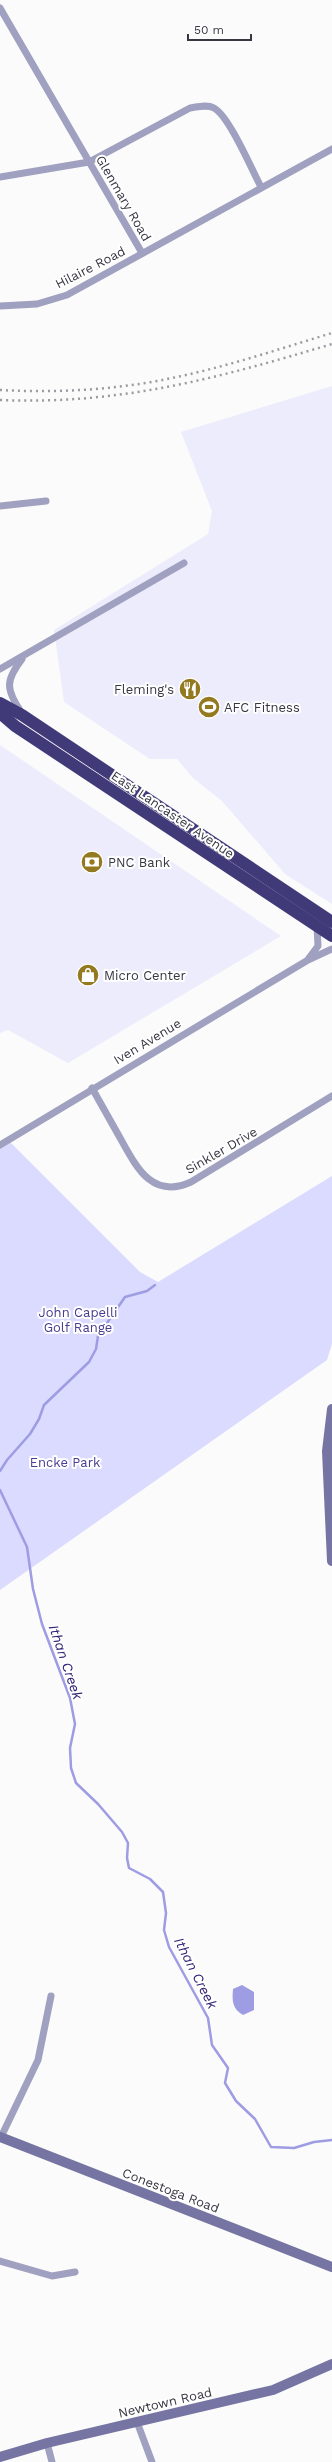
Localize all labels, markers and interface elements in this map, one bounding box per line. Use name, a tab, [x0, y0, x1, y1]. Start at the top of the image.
scale bar	[188, 16, 251, 42]
text: 50 m	[194, 23, 224, 37]
street label: Glenmary Road	[93, 153, 154, 244]
street label: Hilaire Road	[53, 243, 128, 292]
restaurant icon: Fleming's	[177, 676, 203, 702]
place label: Fleming's	[114, 682, 174, 697]
sports icon: AFC Fitness	[196, 694, 222, 720]
place label: AFC Fitness	[224, 700, 300, 715]
street label: East Lancaster Avenue	[108, 768, 237, 861]
bank icon: PNC Bank	[79, 849, 105, 875]
place label: PNC Bank	[108, 855, 171, 870]
shop icon: Micro Center	[75, 962, 101, 988]
place label: Micro Center	[104, 968, 186, 983]
street label: Iven Avenue	[111, 1015, 184, 1067]
street label: Sinkler Drive	[183, 1124, 260, 1177]
park label: John Capelli Golf Range	[39, 1305, 117, 1335]
park label: Encke Park	[30, 1455, 101, 1470]
water label: Ithan Creek	[46, 1623, 86, 1702]
water label: Ithan Creek	[171, 1935, 221, 2012]
street label: Conestoga Road	[120, 2165, 221, 2216]
street label: Newtown Road	[117, 2384, 213, 2421]

